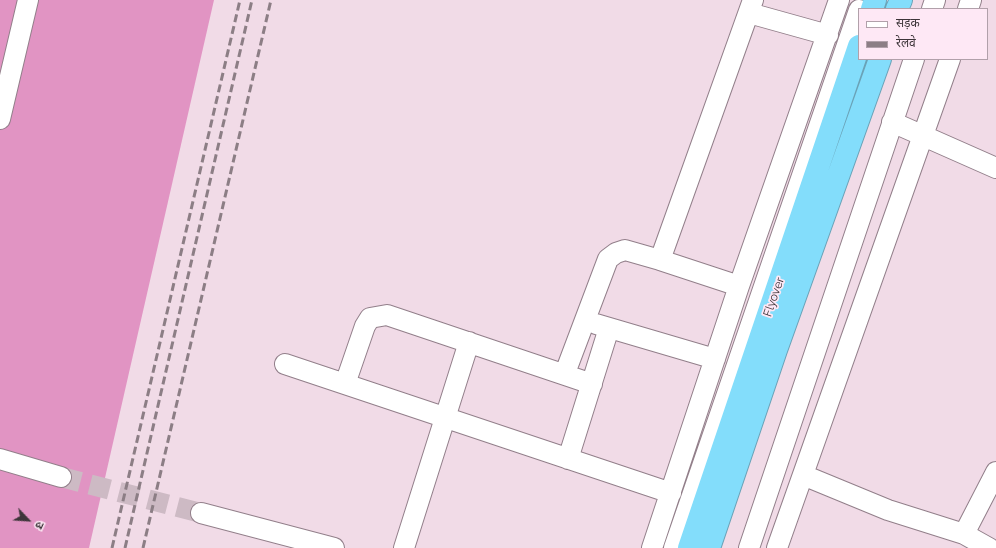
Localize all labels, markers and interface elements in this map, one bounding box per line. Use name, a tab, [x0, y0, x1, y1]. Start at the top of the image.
legend	[858, 8, 988, 60]
text: सड़क	[896, 16, 920, 30]
text: रेलवे	[896, 36, 916, 50]
street label: Flyover	[761, 275, 787, 319]
north arrow	[8, 500, 48, 540]
text: उ	[32, 520, 47, 531]

